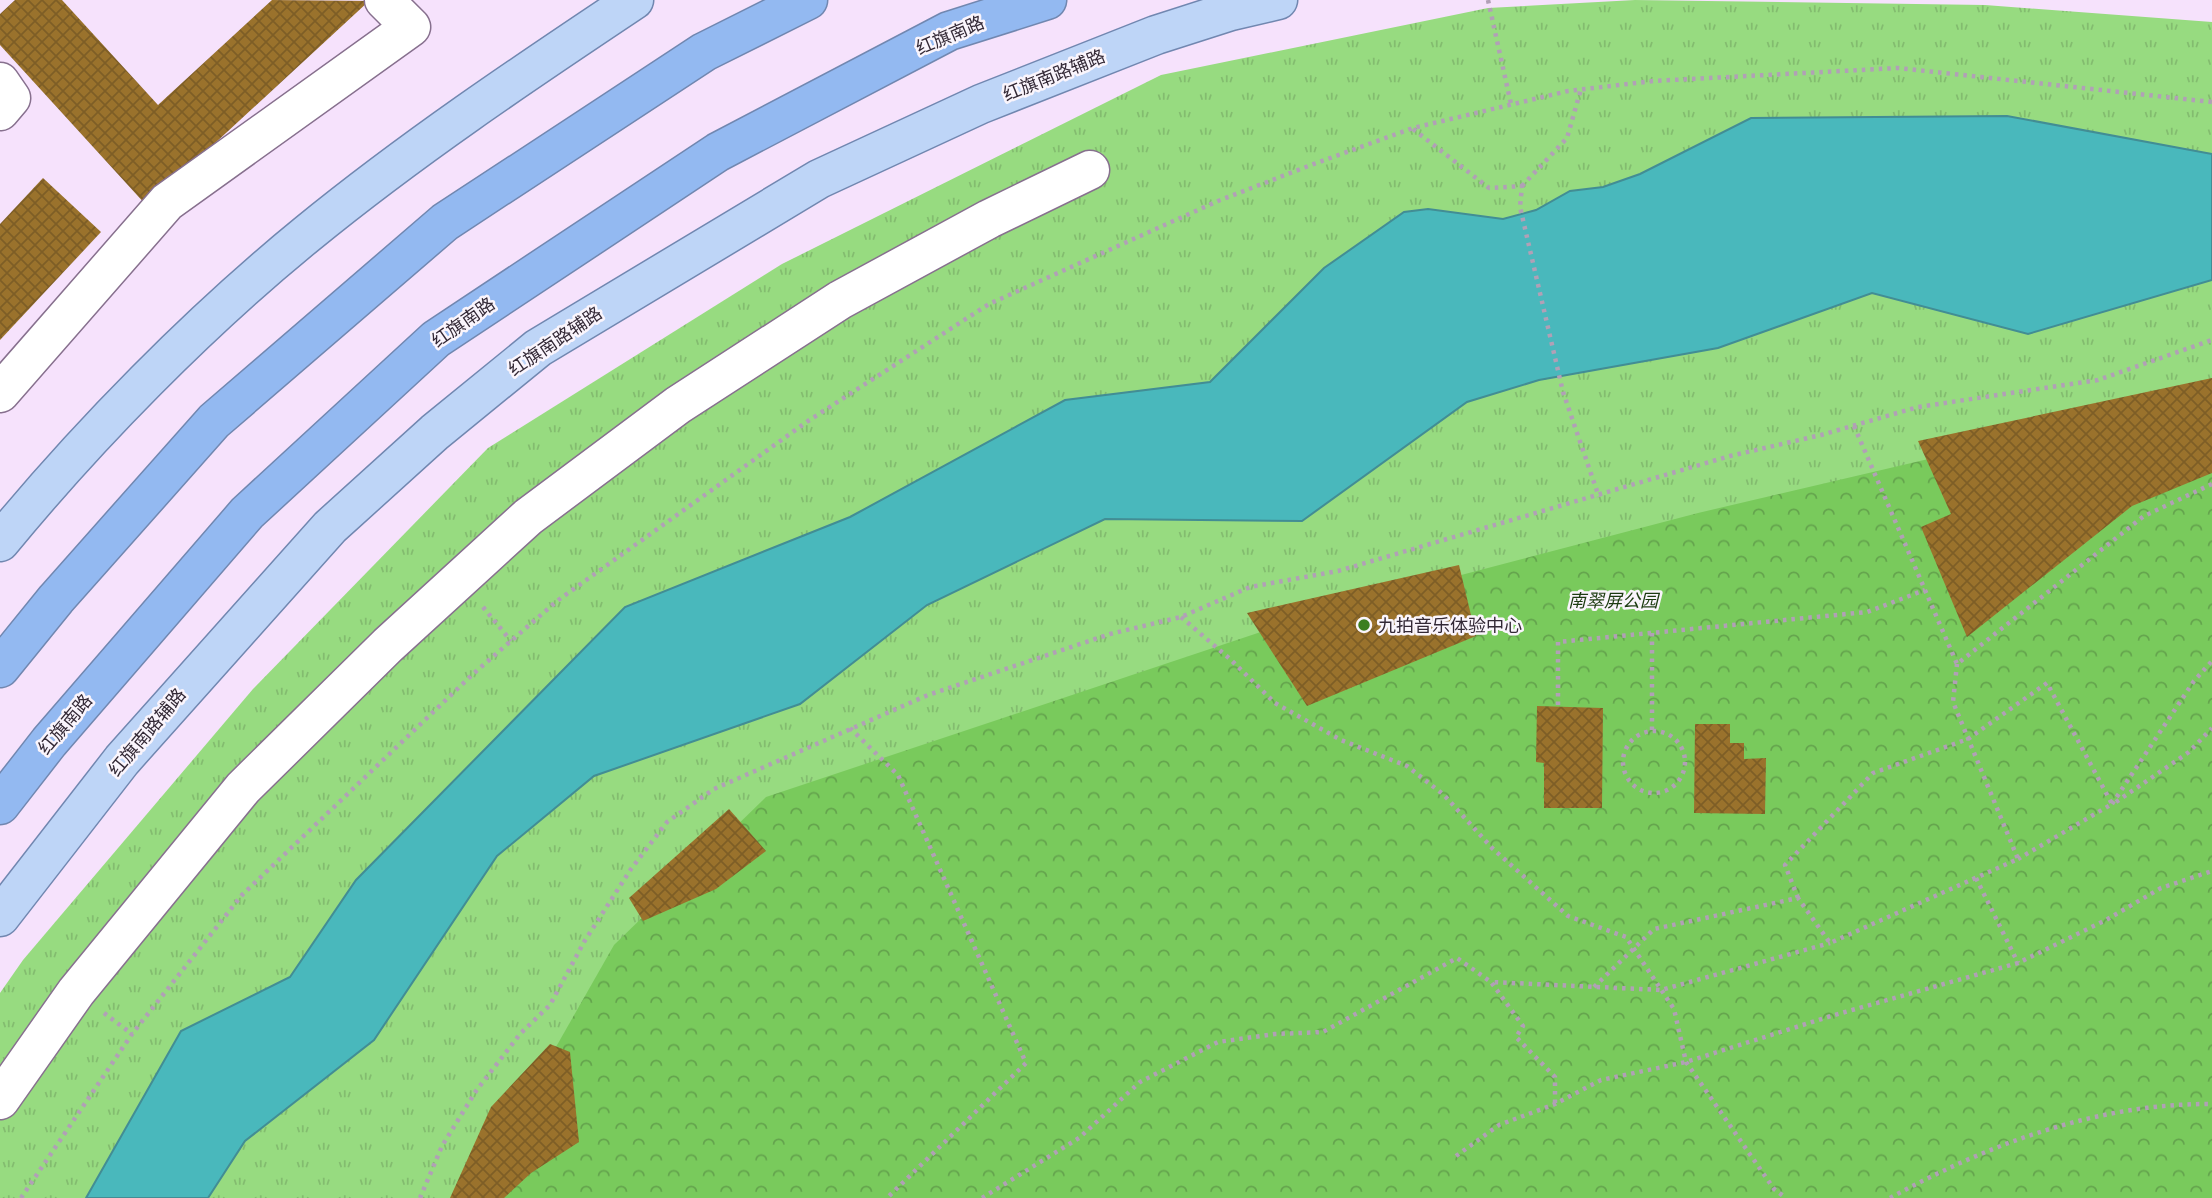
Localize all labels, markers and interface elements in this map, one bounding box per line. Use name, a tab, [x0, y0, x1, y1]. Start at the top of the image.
street label: 红旗南路	[912, 10, 988, 60]
street label: 红旗南路辅路	[1000, 44, 1108, 106]
street label: 红旗南路	[427, 292, 499, 352]
street label: 红旗南路辅路	[504, 301, 606, 381]
park label: 南翠屏公园	[1568, 589, 1661, 612]
place label: 九拍音乐体验中心	[1378, 614, 1522, 637]
marker: 九拍音乐体验中心	[1356, 617, 1372, 633]
street label: 红旗南路辅路	[103, 683, 191, 781]
street label: 红旗南路	[33, 689, 97, 759]

